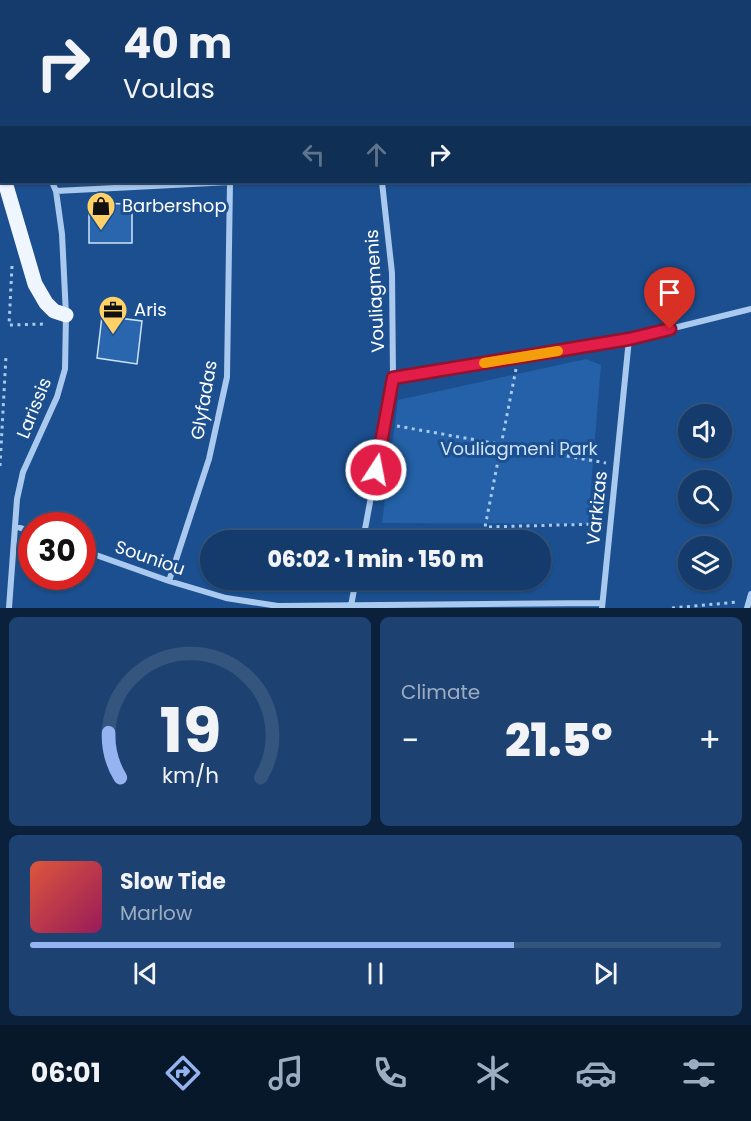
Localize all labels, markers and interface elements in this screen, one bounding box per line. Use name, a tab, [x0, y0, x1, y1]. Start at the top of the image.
text: 40 m	[123, 14, 232, 73]
icon: right	[24, 24, 102, 102]
text: Voulas	[123, 70, 215, 107]
icon: left	[297, 138, 330, 171]
icon: ahead	[360, 138, 393, 171]
icon: right	[423, 138, 456, 171]
shop icon: Barbershop	[85, 190, 117, 232]
place label: Barbershop	[122, 193, 227, 218]
street label: Vouliagmenis	[359, 229, 390, 353]
pin	[644, 267, 695, 329]
icon: arrive	[653, 276, 686, 309]
office icon: Aris	[97, 294, 129, 336]
place label: Aris	[134, 297, 167, 322]
street label: Glyfadas	[184, 358, 223, 442]
street label: Larissis	[10, 374, 57, 442]
map controls	[678, 404, 732, 590]
button: sound	[678, 404, 732, 458]
park label: Vouliagmeni Park	[440, 436, 598, 461]
position arrow	[344, 438, 408, 502]
street label: Varkizas	[580, 470, 613, 546]
button: search	[678, 470, 732, 524]
speed limit sign: 30	[18, 512, 96, 590]
street label: Souniou	[112, 534, 189, 581]
button: layers	[678, 536, 732, 590]
text: 06:02 · 1 min · 150 m	[267, 544, 484, 575]
text: Climate	[401, 678, 480, 706]
text: 19	[159, 686, 221, 774]
text: 21.5°	[505, 709, 613, 772]
text: −	[401, 717, 419, 764]
text: +	[698, 717, 721, 764]
text: km/h	[161, 761, 219, 792]
text: Slow Tide	[120, 866, 226, 897]
text: Marlow	[120, 899, 192, 927]
icon: previous	[129, 957, 162, 990]
icon: pause	[359, 957, 392, 990]
icon: next	[589, 957, 622, 990]
icon: directions	[162, 1052, 204, 1094]
icon: music	[265, 1052, 307, 1094]
icon: phone	[369, 1052, 411, 1094]
icon: climate	[472, 1052, 514, 1094]
icon: car	[575, 1052, 617, 1094]
icon: filters	[678, 1052, 720, 1094]
text: 06:01	[31, 1054, 101, 1091]

